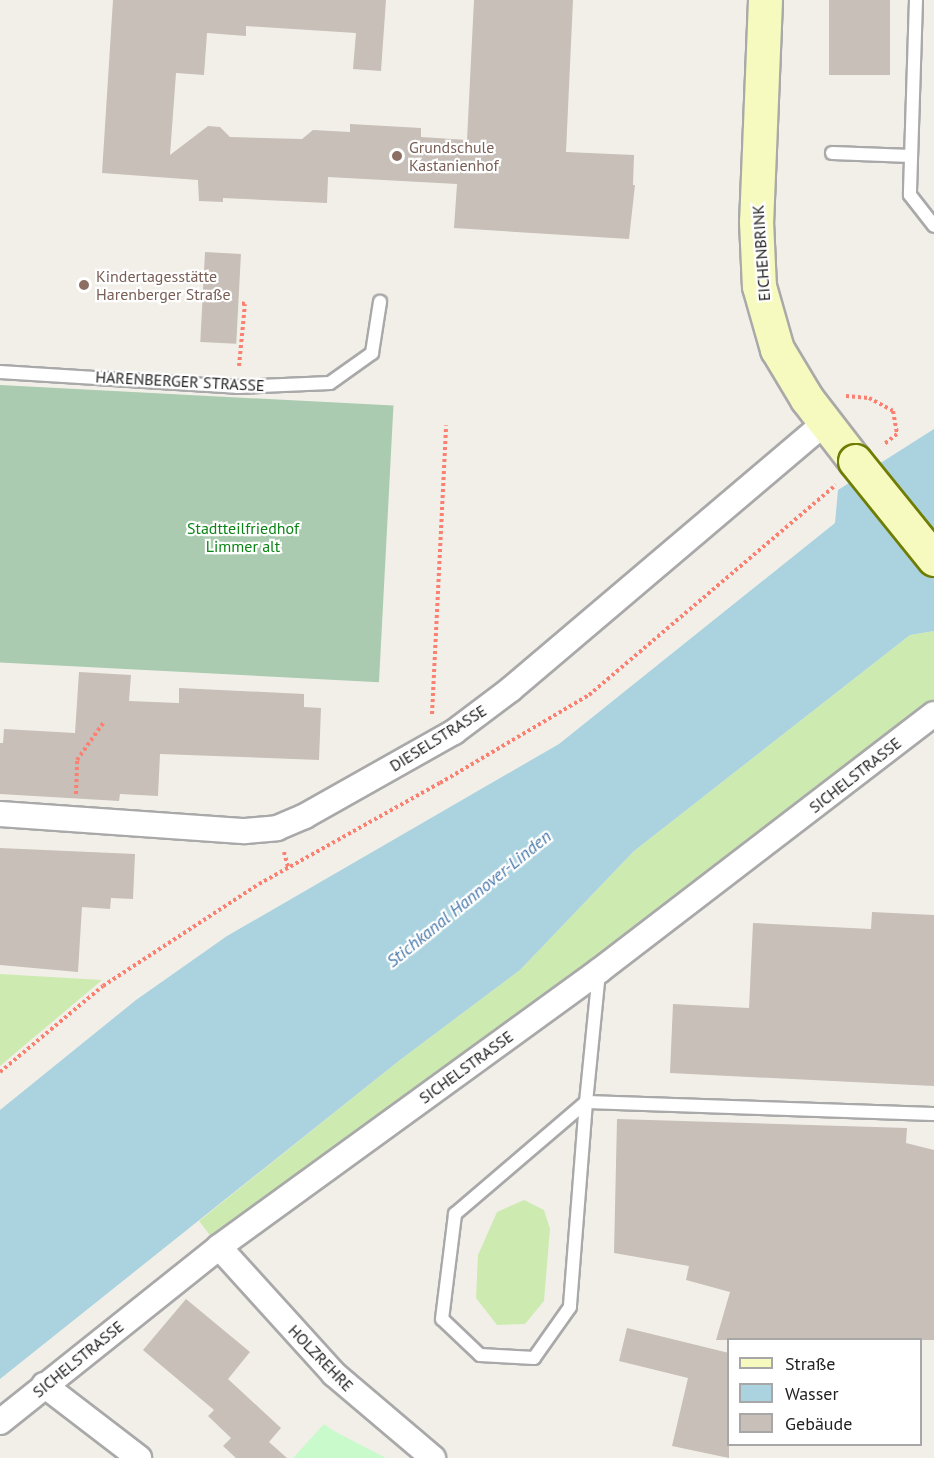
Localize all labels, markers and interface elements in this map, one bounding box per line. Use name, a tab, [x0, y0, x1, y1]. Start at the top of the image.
place label: Grundschule Kastanienhof	[409, 137, 499, 175]
marker: Grundschule Kastanienhof	[390, 149, 404, 163]
street label: EICHENBRINK	[748, 204, 774, 302]
place label: Kindertagesstätte Harenberger Straße	[96, 266, 231, 304]
marker: Kindertagesstätte Harenberger Straße	[77, 278, 91, 292]
street label: HARENBERGER STRASSE	[95, 367, 265, 395]
park label: Stadtteilfriedhof Limmer alt	[187, 518, 299, 556]
street label: DIESELSTRASSE	[386, 701, 490, 775]
street label: SICHELSTRASSE	[805, 733, 905, 817]
water label: Stichkanal Hannover-Linden	[382, 826, 556, 972]
street label: SICHELSTRASSE	[415, 1027, 517, 1107]
street label: SICHELSTRASSE	[29, 1317, 127, 1401]
street label: HOLZREHRE	[285, 1321, 357, 1395]
legend	[727, 1338, 922, 1446]
text: Straße	[785, 1352, 836, 1375]
text: Wasser	[785, 1382, 839, 1405]
text: Gebäude	[785, 1412, 852, 1435]

